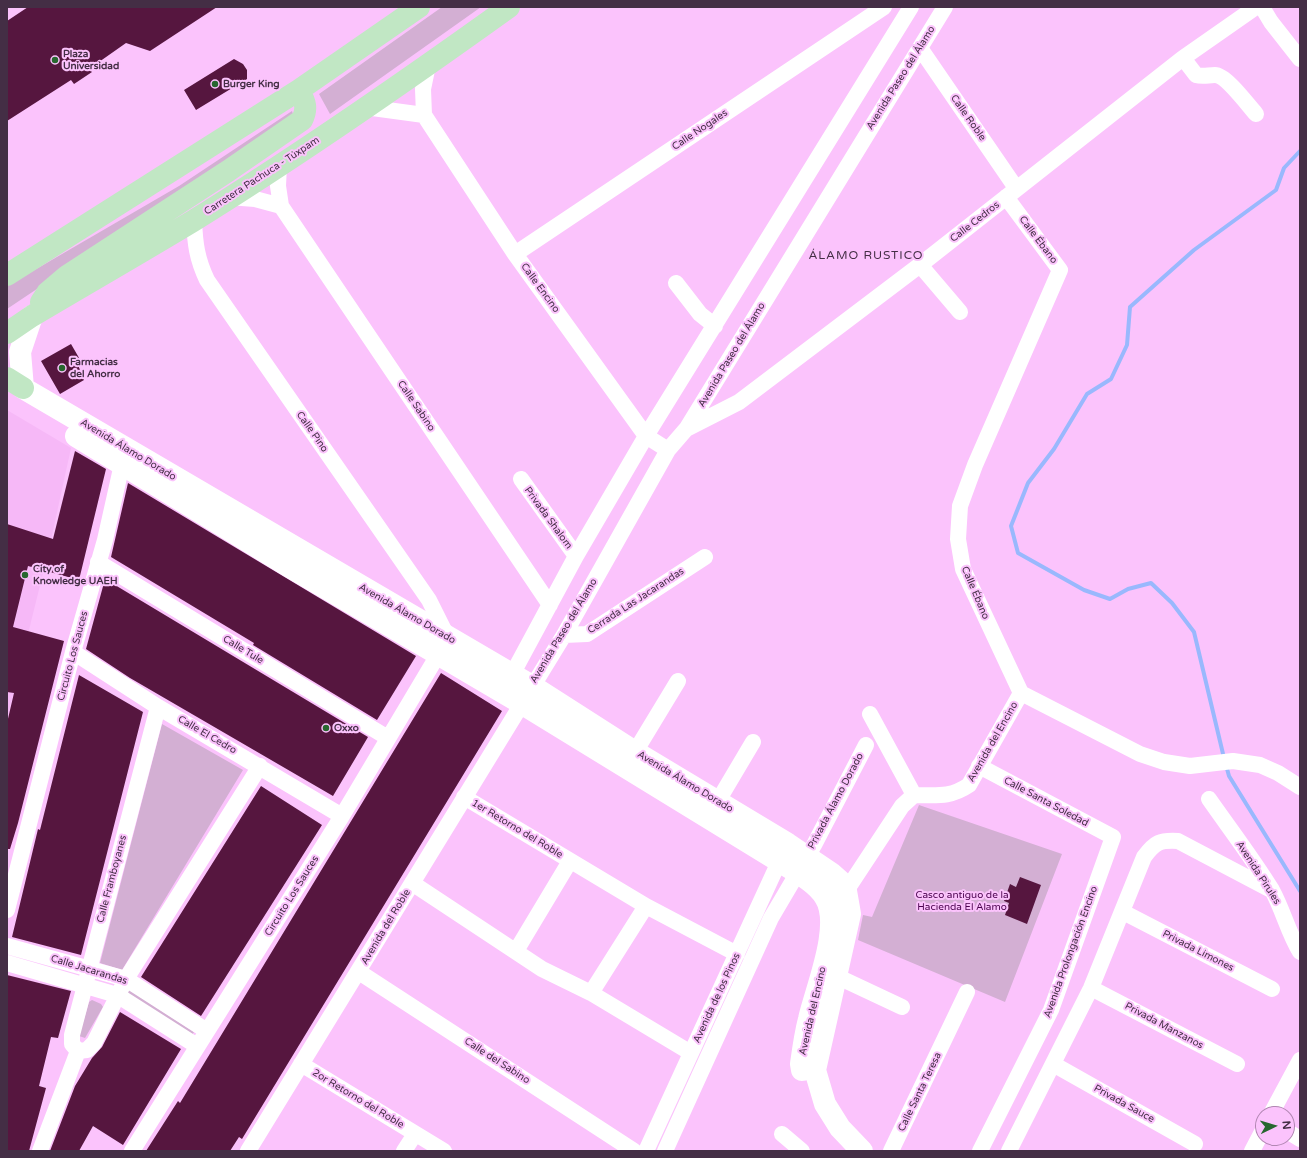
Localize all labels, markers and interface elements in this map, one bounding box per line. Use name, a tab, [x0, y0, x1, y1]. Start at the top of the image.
street label: Avenida Paseo del Álamo	[864, 24, 938, 132]
place label: Plaza Universidad	[63, 48, 119, 72]
marker: Plaza Universidad	[50, 55, 60, 65]
place label: Burger King	[223, 78, 280, 90]
marker: Burger King	[210, 79, 220, 89]
street label: Calle Roble	[948, 93, 988, 143]
street label: Calle Nogales	[670, 107, 730, 153]
street label: Carretera Pachuca - Túxpam	[202, 134, 322, 218]
street label: Calle Cedros	[948, 199, 1002, 245]
street label: Calle Ébano	[1016, 214, 1060, 266]
district label: ÁLAMO RUSTICO	[808, 249, 924, 263]
street label: Calle Encino	[518, 261, 562, 315]
street label: Avenida Paseo del Álamo	[696, 300, 768, 410]
place label: Farmacias del Ahorro	[70, 356, 120, 380]
marker: Farmacias del Ahorro	[57, 363, 67, 373]
street label: Calle Sabino	[395, 378, 437, 434]
street label: Calle Pino	[294, 409, 330, 455]
street label: Avenida Álamo Dorado	[78, 417, 178, 483]
street label: Privada Shalom	[521, 485, 575, 551]
place label: City of Knowledge UAEH	[33, 563, 118, 586]
street label: Cerrada Las Jacarandas	[586, 565, 686, 637]
street label: Calle Ébano	[958, 565, 992, 621]
marker: City of Knowledge UAEH	[20, 570, 30, 580]
street label: Avenida Paseo del Álamo	[528, 576, 600, 686]
street label: Avenida Álamo Dorado	[356, 581, 458, 647]
street label: Circuito Los Sauces	[55, 610, 91, 702]
street label: Calle Tule	[220, 633, 266, 667]
street label: Avenida del Encino	[965, 700, 1021, 784]
street label: Calle El Cedro	[176, 713, 238, 757]
place label: Oxxo	[334, 722, 359, 734]
marker: Oxxo	[321, 723, 331, 733]
street label: Avenida Álamo Dorado	[635, 749, 735, 815]
street label: Privada Álamo Dorado	[806, 751, 866, 851]
street label: Calle Santa Soledad	[1002, 775, 1090, 829]
street label: 1er Retorno del Roble	[469, 797, 565, 861]
street label: Calle Framboyanes	[95, 834, 129, 924]
street label: Avenida Pirules	[1233, 839, 1283, 907]
street label: Circuito Los Sauces	[262, 854, 322, 938]
street label: Avenida Prolongación Encino	[1042, 885, 1100, 1019]
street label: Avenida del Roble	[359, 887, 413, 967]
park label: Casco antiguo de la Hacienda El Alamo	[916, 889, 1008, 912]
street label: Privada Limones	[1160, 928, 1236, 974]
street label: Avenida de los Pinos	[691, 951, 743, 1045]
street label: Calle Jacarandas	[49, 953, 129, 987]
street label: Avenida del Encino	[797, 966, 829, 1056]
street label: Privada Manzanos	[1123, 1000, 1205, 1052]
street label: Calle del Sabino	[462, 1035, 532, 1087]
street label: Calle Santa Teresa	[896, 1051, 944, 1133]
street label: 2or Retorno del Roble	[310, 1067, 406, 1131]
street label: Privada Sauce	[1092, 1082, 1156, 1126]
north arrow	[1255, 1106, 1295, 1146]
text: N	[1280, 1120, 1293, 1130]

